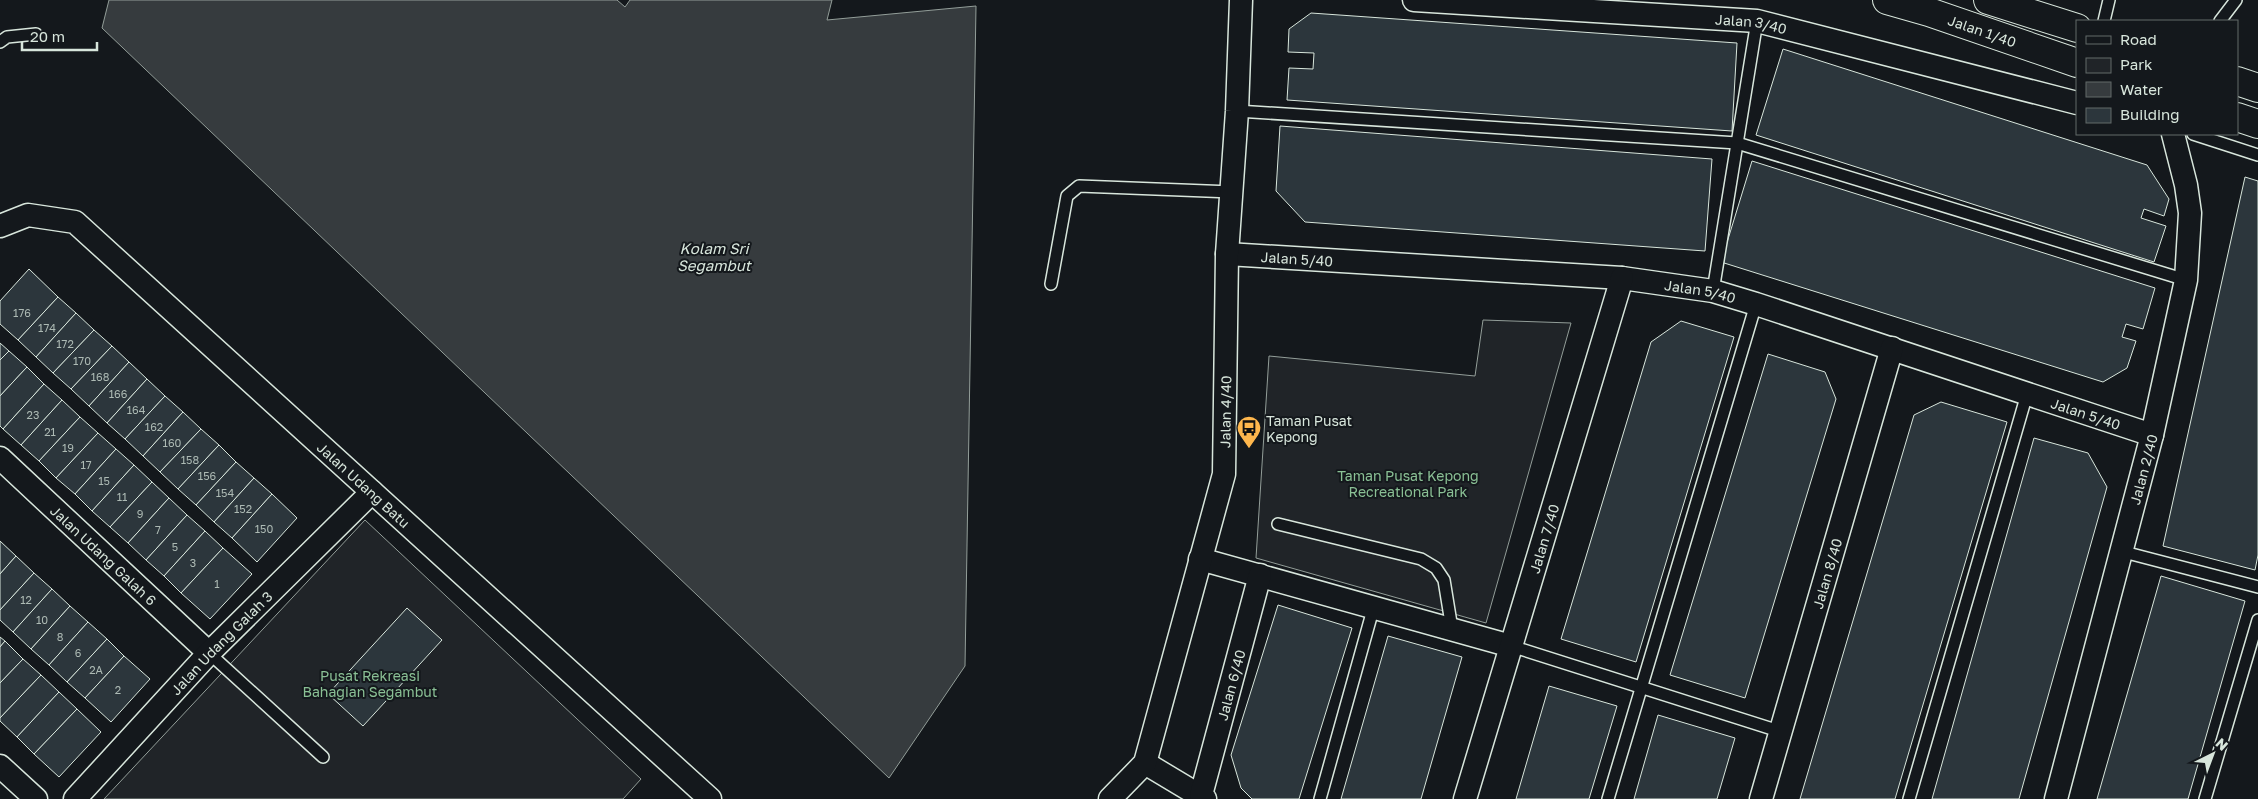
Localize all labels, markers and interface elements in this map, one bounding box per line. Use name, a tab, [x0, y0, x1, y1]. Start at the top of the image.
street label: Jalan 3/40	[1715, 10, 1789, 37]
street label: Jalan 1/40	[1946, 11, 2019, 50]
scale bar	[22, 20, 98, 52]
legend	[2076, 20, 2238, 135]
text: 20 m	[30, 27, 65, 45]
text: Road	[2120, 30, 2157, 48]
text: Park	[2120, 55, 2153, 73]
text: Water	[2120, 80, 2163, 98]
text: Building	[2120, 105, 2180, 123]
water label: Kolam Sri Segambut	[677, 239, 753, 275]
street label: Jalan 5/40	[1260, 248, 1333, 269]
street label: Jalan 5/40	[1663, 276, 1738, 306]
house number: 176	[13, 306, 31, 319]
house number: 174	[38, 321, 56, 334]
house number: 172	[56, 337, 74, 350]
house number: 170	[73, 354, 91, 367]
house number: 168	[91, 370, 110, 383]
street label: Jalan 4/40	[1216, 375, 1234, 448]
house number: 166	[109, 387, 128, 400]
street label: Jalan 5/40	[2049, 394, 2123, 433]
house number: 164	[127, 403, 146, 416]
house number: 23	[27, 408, 39, 421]
place label: Taman Pusat Kepong	[1266, 412, 1352, 445]
bus stop icon: Taman Pusat Kepong	[1236, 415, 1262, 449]
house number: 162	[145, 420, 163, 433]
house number: 21	[44, 425, 56, 438]
street label: Jalan 2/40	[2126, 432, 2160, 506]
house number: 160	[163, 436, 182, 449]
street label: Jalan Udang Batu	[314, 438, 414, 531]
house number: 19	[62, 441, 74, 454]
house number: 158	[181, 453, 199, 466]
house number: 17	[80, 458, 92, 471]
park label: Taman Pusat Kepong Recreational Park	[1337, 467, 1479, 500]
house number: 156	[198, 469, 217, 482]
house number: 15	[98, 474, 110, 487]
house number: 154	[216, 486, 234, 499]
house number: 11	[117, 490, 127, 503]
street label: Jalan Udang Galah 6	[47, 501, 160, 608]
house number: 152	[234, 502, 252, 515]
street label: Jalan 7/40	[1525, 502, 1562, 575]
house number: 9	[137, 507, 143, 520]
house number: 150	[255, 522, 273, 535]
house number: 7	[155, 523, 161, 536]
street label: Jalan 8/40	[1808, 536, 1845, 611]
house number: 5	[172, 540, 178, 553]
house number: 3	[190, 556, 196, 569]
house number: 1	[214, 577, 220, 590]
street label: Jalan Udang Galah 3	[167, 587, 275, 698]
house number: 12	[20, 593, 32, 606]
house number: 10	[36, 613, 48, 626]
house number: 8	[57, 630, 64, 643]
house number: 6	[75, 646, 82, 659]
street label: Jalan 6/40	[1213, 648, 1248, 722]
house number: 2A	[89, 663, 104, 676]
park label: Pusat Rekreasi Bahagian Segambut	[303, 667, 437, 700]
house number: 2	[115, 683, 121, 696]
north arrow	[2188, 729, 2238, 779]
text: N	[2212, 734, 2232, 754]

